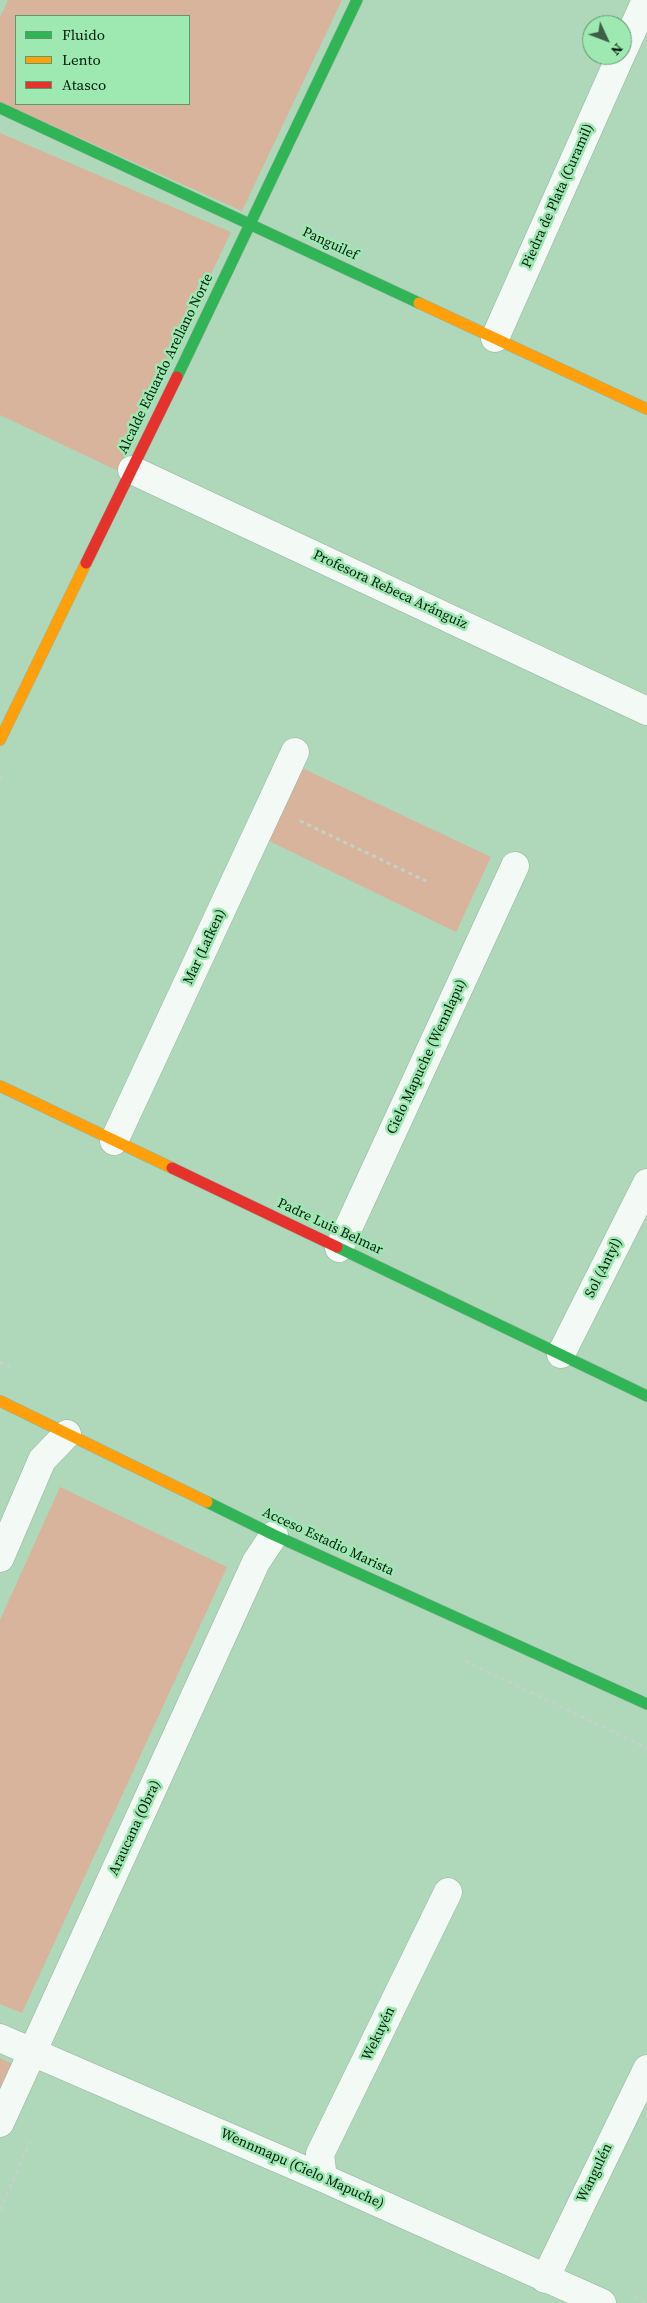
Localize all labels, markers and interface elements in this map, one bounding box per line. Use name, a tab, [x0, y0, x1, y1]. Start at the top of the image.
legend	[15, 15, 190, 105]
north arrow	[582, 15, 632, 65]
text: Fluido	[62, 24, 105, 45]
text: N	[606, 39, 628, 60]
text: Lento	[62, 49, 101, 70]
text: Atasco	[62, 74, 106, 95]
street label: Piedra de Plata (Curamil)	[519, 121, 597, 271]
street label: Panguilef	[299, 224, 361, 264]
street label: Alcalde Eduardo Arellano Norte	[115, 271, 217, 457]
street label: Profesora Rebeca Aránguiz	[310, 547, 470, 633]
street label: Mar (Lafken)	[180, 907, 230, 987]
street label: Cielo Mapuche (Wennlapu)	[384, 977, 470, 1137]
street label: Padre Luis Belmar	[274, 1195, 386, 1259]
street label: Sol (Antyl)	[582, 1235, 626, 1301]
street label: Acceso Estadio Marista	[259, 1504, 397, 1580]
street label: Araucana (Obra)	[106, 1778, 164, 1878]
street label: Wekuyén	[359, 2004, 399, 2064]
street label: Wennmapu (Cielo Mapuche)	[218, 2125, 386, 2213]
street label: Wangulén	[574, 2141, 616, 2205]

